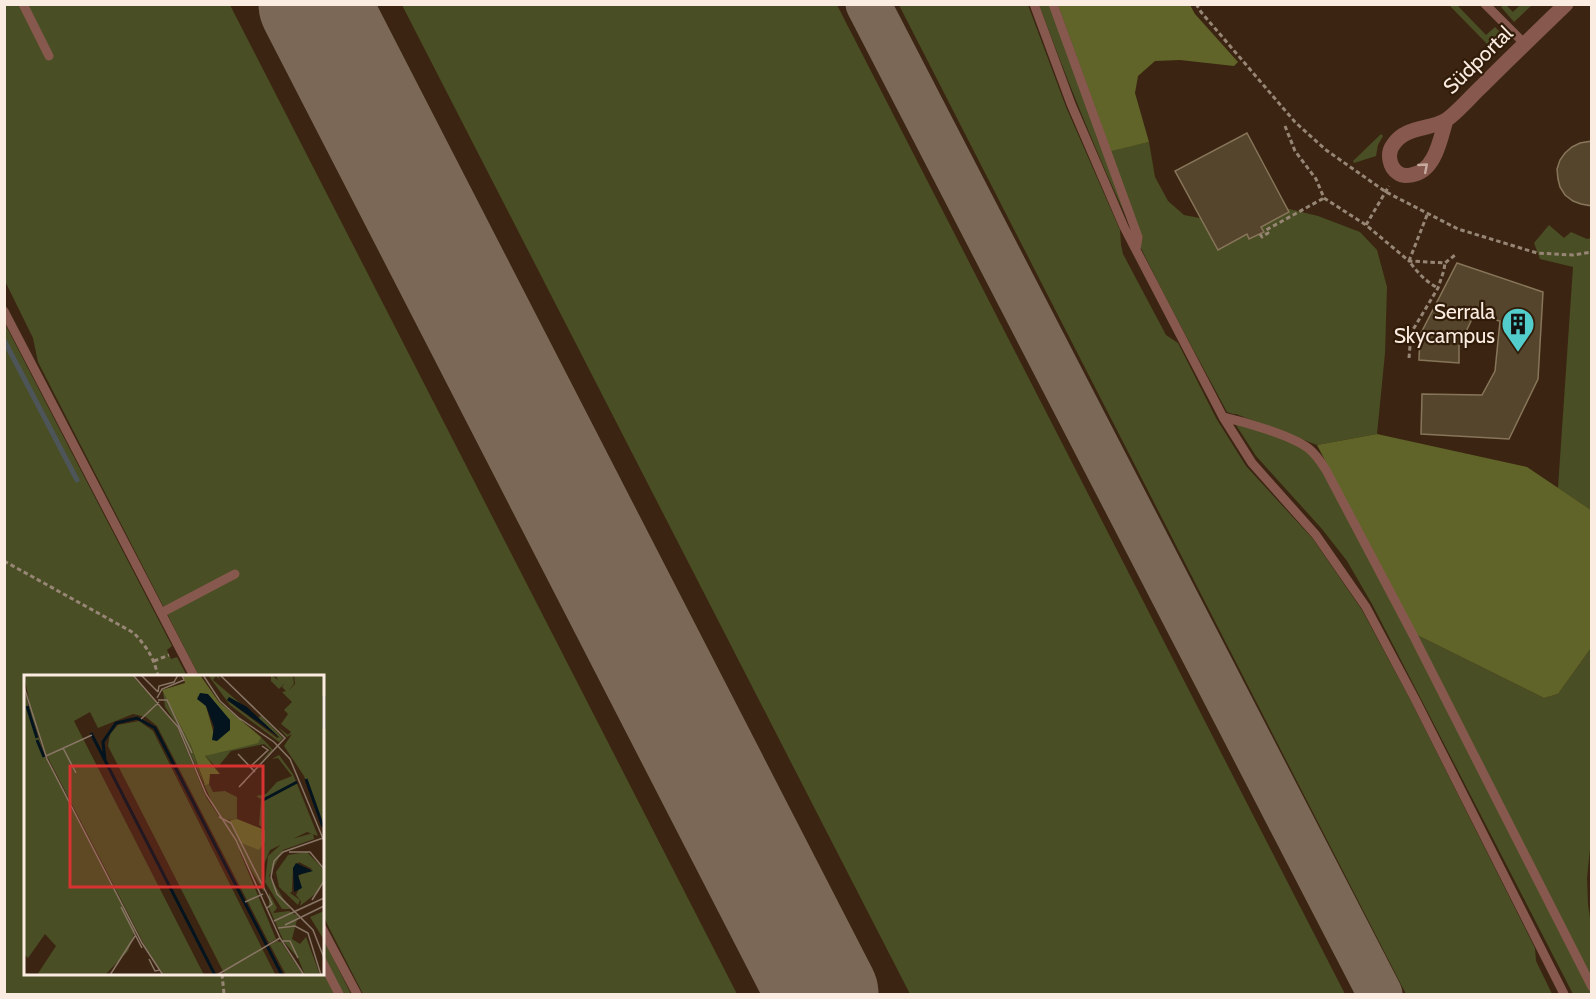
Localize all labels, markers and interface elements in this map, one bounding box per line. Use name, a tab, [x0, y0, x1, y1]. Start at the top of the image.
street label: Südportal	[1438, 20, 1518, 99]
one-way arrow	[1417, 164, 1428, 175]
place label: Serrala Skycampus	[1394, 299, 1495, 348]
building icon: Serrala Skycampus	[1500, 306, 1536, 353]
inset map	[24, 675, 324, 975]

